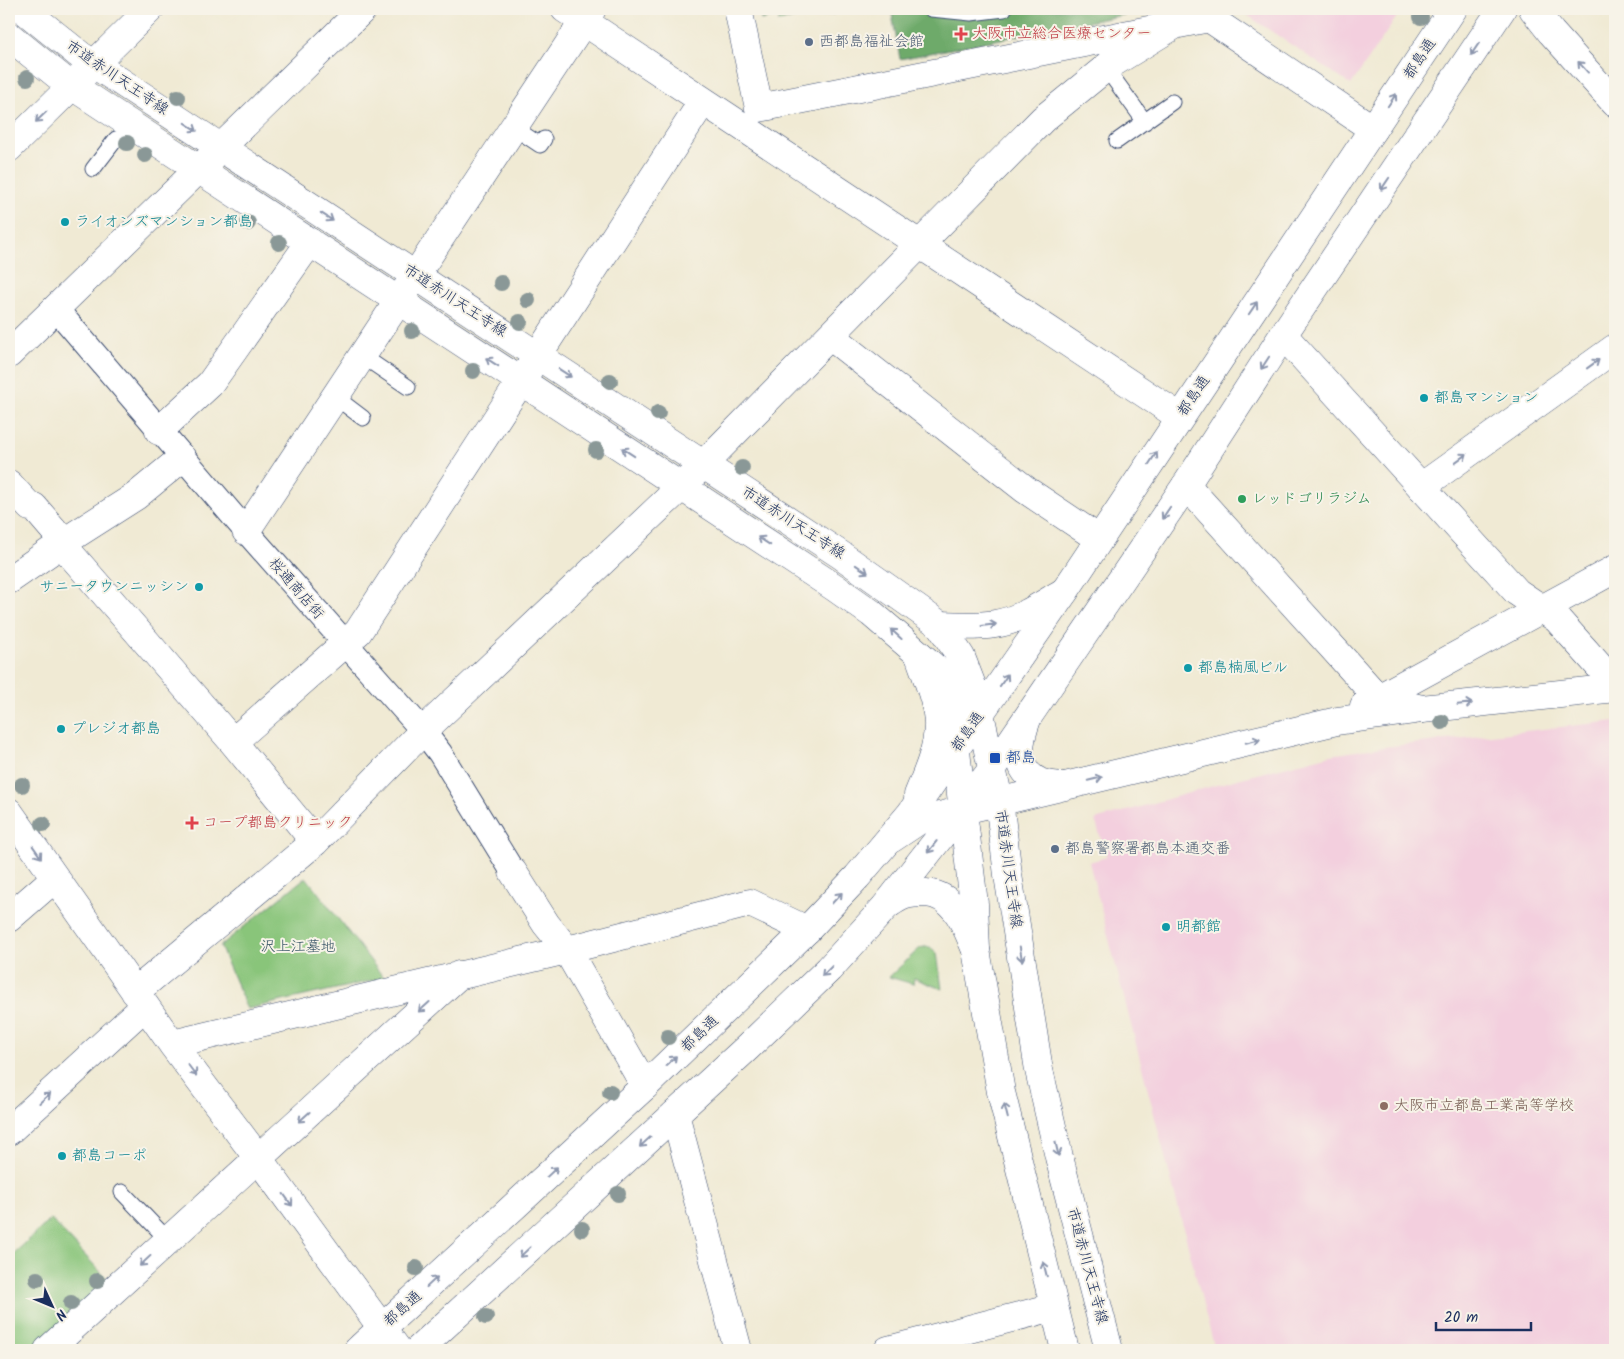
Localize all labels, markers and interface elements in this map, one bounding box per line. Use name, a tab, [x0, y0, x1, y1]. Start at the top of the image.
place label: 大阪市立総合医療センター	[972, 22, 1151, 46]
marker: 大阪市立総合医療センター	[954, 27, 968, 41]
place label: 西都島福祉会館	[819, 30, 924, 54]
street label: 市道赤川天王寺線	[61, 34, 173, 122]
street label: 都島通	[1397, 34, 1443, 84]
marker: 西都島福祉会館	[803, 36, 815, 48]
one-way arrow	[1470, 42, 1480, 56]
one-way arrow	[1577, 60, 1588, 73]
one-way arrow	[1387, 94, 1397, 108]
one-way arrow	[34, 111, 47, 123]
one-way arrow	[184, 123, 198, 133]
one-way arrow	[1380, 177, 1390, 191]
place label: ライオンズマンション都島	[75, 210, 253, 234]
one-way arrow	[320, 211, 334, 222]
marker: ライオンズマンション都島	[59, 216, 71, 228]
street label: 市道赤川天王寺線	[398, 258, 512, 344]
one-way arrow	[1248, 301, 1258, 315]
one-way arrow	[1260, 356, 1270, 370]
one-way arrow	[486, 357, 500, 367]
one-way arrow	[1586, 359, 1600, 369]
one-way arrow	[558, 368, 572, 379]
street label: 都島通	[1171, 371, 1217, 421]
place label: 都島マンション	[1434, 386, 1538, 410]
marker: 都島マンション	[1418, 392, 1430, 404]
one-way arrow	[621, 447, 635, 457]
one-way arrow	[1148, 451, 1158, 465]
one-way arrow	[1454, 453, 1467, 464]
street label: 市道赤川天王寺線	[736, 480, 850, 566]
place label: レッドゴリラジム	[1252, 487, 1371, 511]
marker: レッドゴリラジム	[1236, 493, 1248, 505]
one-way arrow	[1161, 506, 1171, 520]
one-way arrow	[757, 535, 771, 545]
street label: 桜通商店街	[262, 553, 330, 625]
one-way arrow	[854, 564, 868, 574]
place label: サニータウンニッシン	[40, 575, 189, 599]
marker: サニータウンニッシン	[193, 581, 205, 593]
one-way arrow	[981, 620, 997, 630]
one-way arrow	[890, 628, 903, 640]
place label: 都島楠風ビル	[1198, 656, 1288, 680]
marker: 都島楠風ビル	[1182, 662, 1194, 674]
one-way arrow	[999, 673, 1009, 687]
one-way arrow	[1457, 699, 1473, 709]
street label: 都島通	[945, 707, 991, 757]
place label: プレジオ都島	[71, 717, 161, 741]
marker: プレジオ都島	[55, 723, 67, 735]
one-way arrow	[1245, 736, 1261, 745]
place label: 都島	[1006, 746, 1036, 770]
marker: 都島	[988, 751, 1002, 765]
one-way arrow	[1087, 774, 1103, 783]
street label: 市道赤川天王寺線	[988, 808, 1028, 930]
place label: コープ都島クリニック	[203, 811, 352, 835]
marker: コープ都島クリニック	[185, 816, 199, 830]
place label: 都島警察署都島本通交番	[1065, 837, 1230, 861]
one-way arrow	[927, 840, 938, 853]
marker: 都島警察署都島本通交番	[1049, 843, 1061, 855]
one-way arrow	[32, 844, 42, 858]
one-way arrow	[831, 892, 843, 905]
place label: 明都館	[1176, 915, 1221, 939]
marker: 明都館	[1160, 921, 1172, 933]
park label: 沢上江墓地	[260, 935, 336, 959]
one-way arrow	[1016, 946, 1026, 962]
one-way arrow	[821, 964, 833, 976]
one-way arrow	[418, 1001, 431, 1013]
street label: 都島通	[675, 1010, 725, 1058]
one-way arrow	[665, 1055, 677, 1067]
one-way arrow	[186, 1063, 197, 1076]
one-way arrow	[38, 1092, 51, 1104]
place label: 大阪市立都島工業高等学校	[1394, 1094, 1574, 1118]
marker: 大阪市立都島工業高等学校	[1378, 1100, 1390, 1112]
one-way arrow	[1001, 1104, 1010, 1120]
one-way arrow	[298, 1111, 311, 1122]
one-way arrow	[638, 1136, 651, 1148]
one-way arrow	[1053, 1140, 1062, 1156]
place label: 都島コーポ	[72, 1144, 147, 1168]
marker: 都島コーポ	[56, 1150, 68, 1162]
one-way arrow	[545, 1166, 558, 1178]
one-way arrow	[283, 1193, 294, 1206]
street label: 市道赤川天王寺線	[1060, 1205, 1114, 1327]
one-way arrow	[519, 1246, 531, 1258]
one-way arrow	[139, 1255, 152, 1267]
one-way arrow	[1040, 1262, 1049, 1278]
one-way arrow	[426, 1276, 439, 1288]
north arrow	[28, 1282, 78, 1332]
street label: 都島通	[378, 1285, 428, 1333]
scale bar	[1436, 1299, 1532, 1331]
text: N	[50, 1304, 72, 1325]
text: 20 m	[1444, 1306, 1478, 1330]

